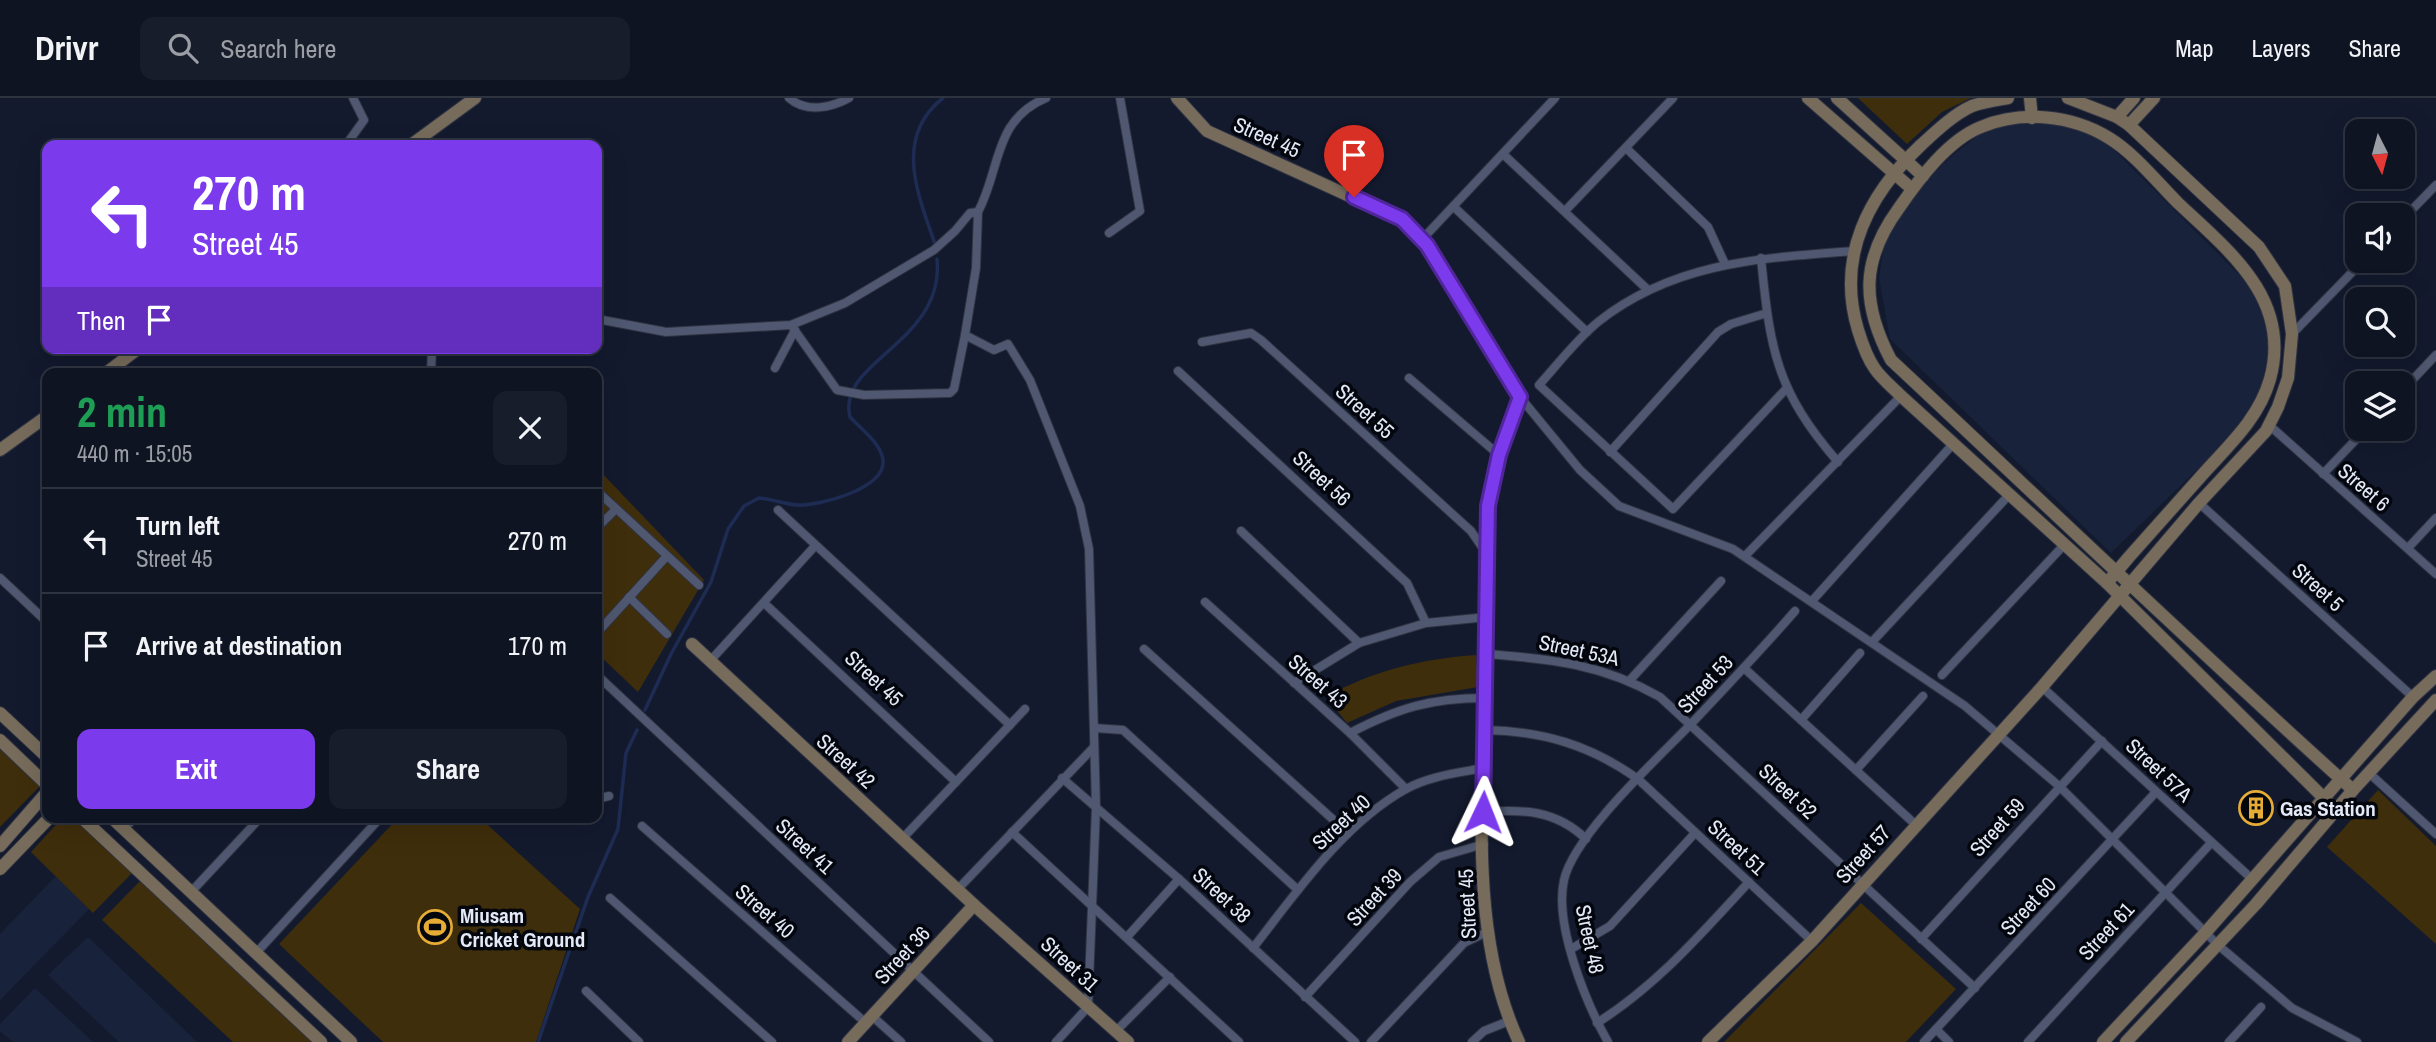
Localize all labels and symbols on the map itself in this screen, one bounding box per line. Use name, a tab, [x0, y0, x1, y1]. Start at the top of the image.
street label: Street 45	[1229, 110, 1305, 164]
north arrow	[2345, 119, 2415, 189]
pin	[1324, 125, 1384, 197]
street label: Street 55	[1329, 377, 1401, 445]
street label: Street 56	[1287, 444, 1357, 512]
street label: Street 6	[2332, 456, 2396, 518]
street label: Street 5	[2286, 556, 2350, 618]
street label: Street 53A	[1536, 627, 1622, 673]
street label: Street 45	[839, 644, 909, 712]
street label: Street 43	[1282, 647, 1354, 715]
street label: Street 53	[1671, 649, 1739, 719]
street label: Street 42	[810, 727, 882, 795]
street label: Street 57A	[2119, 732, 2199, 809]
street label: Street 52	[1753, 757, 1823, 825]
position arrow	[1446, 775, 1520, 849]
street label: Street 40	[1306, 788, 1376, 856]
building icon: Gas Station	[2237, 789, 2275, 827]
street label: Street 59	[1963, 791, 2031, 863]
place label: Gas Station	[2280, 794, 2376, 823]
street label: Street 41	[770, 812, 841, 881]
street label: Street 51	[1702, 813, 1773, 882]
street label: Street 57	[1829, 818, 1897, 890]
street label: Street 38	[1187, 861, 1257, 929]
street label: Street 39	[1340, 862, 1408, 932]
street label: Street 45	[1451, 868, 1483, 940]
street label: Street 60	[1994, 871, 2062, 941]
street label: Street 40	[729, 877, 801, 945]
street label: Street 61	[2072, 895, 2141, 966]
place label: Miusam Cricket Ground	[460, 901, 585, 954]
street label: Street 48	[1569, 902, 1611, 976]
sports icon: Miusam Cricket Ground	[416, 908, 454, 946]
street label: Street 36	[868, 920, 936, 990]
street label: Street 31	[1035, 930, 1106, 999]

